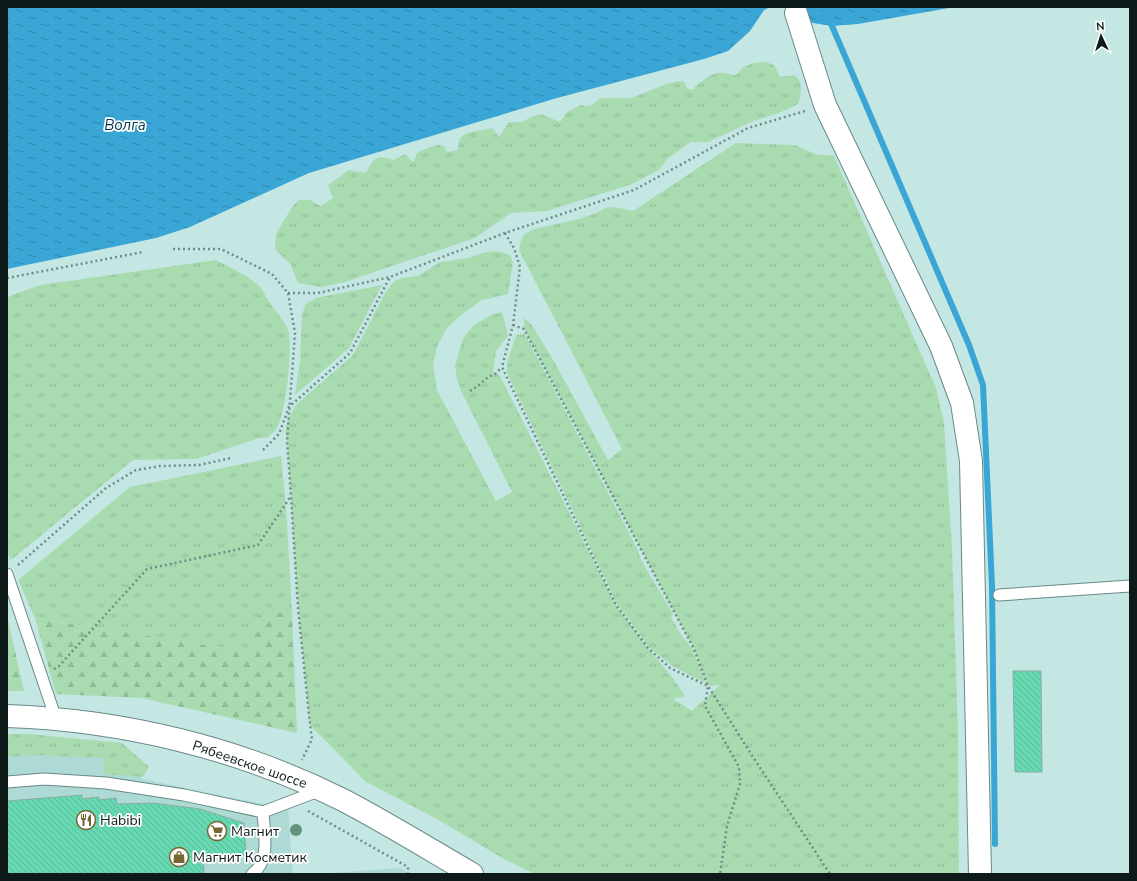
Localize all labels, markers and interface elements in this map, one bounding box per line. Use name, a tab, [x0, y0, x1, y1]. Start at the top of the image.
north arrow	[1081, 16, 1121, 56]
text: N	[1096, 19, 1105, 34]
water label: Волга	[104, 115, 146, 135]
street label: Рябеевское шоссе	[190, 736, 310, 793]
restaurant icon: Habibi	[75, 809, 97, 831]
place label: Habibi	[100, 811, 141, 830]
supermarket icon: Магнит	[206, 820, 228, 842]
place label: Магнит	[231, 822, 280, 841]
shop icon: Магнит Косметик	[168, 846, 190, 868]
place label: Магнит Косметик	[193, 848, 307, 867]

